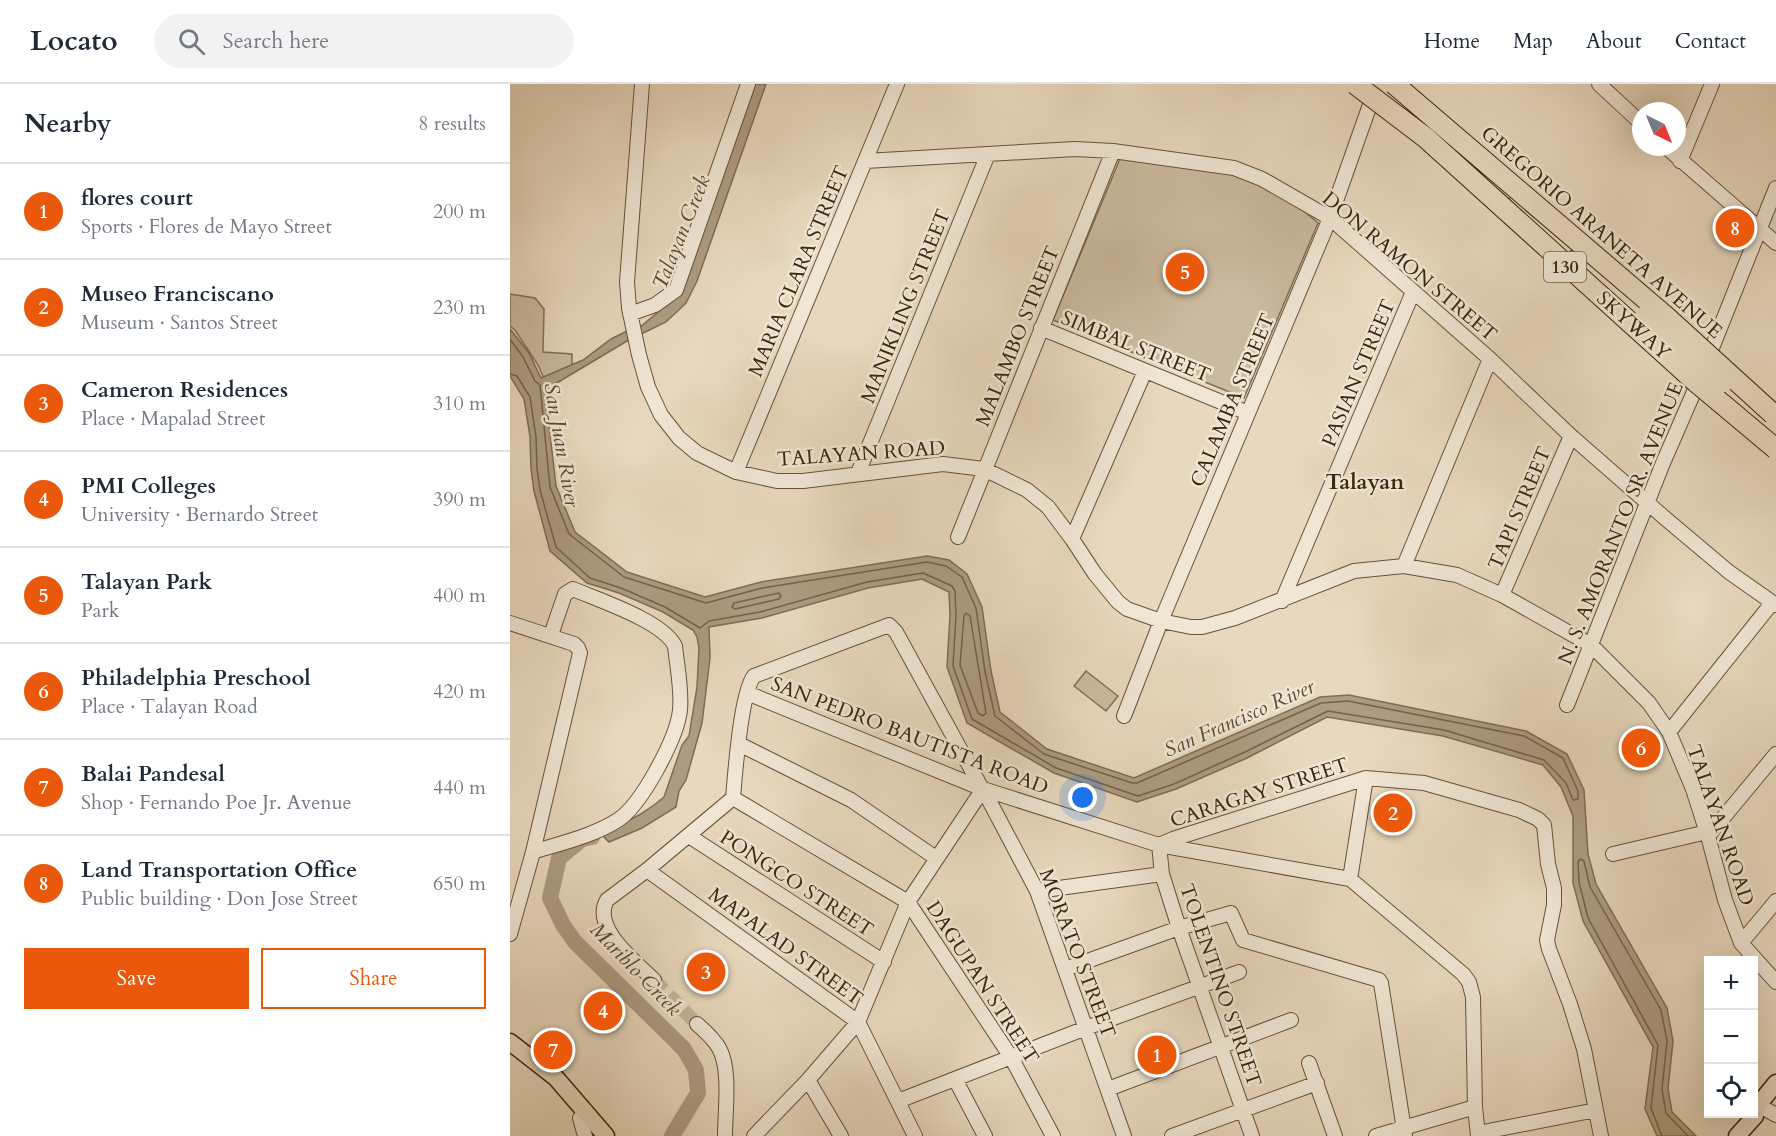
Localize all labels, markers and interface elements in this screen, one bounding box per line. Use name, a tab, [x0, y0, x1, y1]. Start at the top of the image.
search box	[154, 14, 574, 68]
text: Locato	[30, 22, 118, 60]
icon: search	[175, 25, 208, 58]
text: Search here	[223, 26, 329, 56]
text: Home	[1424, 27, 1480, 56]
text: Map	[1513, 27, 1553, 56]
text: About	[1586, 27, 1642, 56]
text: Contact	[1675, 27, 1746, 56]
north arrow	[1632, 102, 1686, 156]
text: Nearby	[24, 106, 112, 141]
text: 8 results	[418, 110, 486, 137]
street label: GREGORIO ARANETA AVENUE	[1475, 120, 1728, 345]
street label: MARIA CLARA STREET	[742, 161, 855, 381]
water label: Talayan Creek	[645, 170, 718, 294]
text: flores court	[81, 183, 193, 213]
street label: DON RAMON STREET	[1317, 185, 1503, 348]
text: 1	[38, 198, 49, 225]
text: 200 m	[433, 198, 486, 225]
street label: MANIKLING STREET	[854, 205, 957, 407]
pin: 8	[1716, 206, 1754, 250]
text: Sports · Flores de Mayo Street	[81, 213, 332, 240]
street label: MALAMBO STREET	[969, 242, 1066, 430]
pin: 5	[1166, 250, 1204, 294]
road number: 130	[1544, 252, 1586, 282]
text: Museo Franciscano	[81, 279, 274, 309]
street label: SKYWAY	[1591, 285, 1677, 366]
text: 2	[38, 294, 49, 321]
text: 230 m	[433, 294, 486, 321]
street label: PASIAN STREET	[1315, 295, 1402, 451]
street label: SIMBAL STREET	[1057, 304, 1215, 389]
text: Museum · Santos Street	[81, 309, 278, 336]
street label: CALAMBA STREET	[1184, 309, 1281, 491]
text: Cameron Residences	[81, 375, 288, 405]
street label: N. S. AMORANTO SR. AVENUE	[1551, 378, 1690, 668]
water label: San Juan River	[536, 381, 587, 511]
text: 3	[38, 390, 49, 417]
text: 310 m	[433, 390, 486, 417]
text: Place · Mapalad Street	[81, 405, 265, 432]
street label: TALAYAN ROAD	[776, 434, 946, 473]
street label: TAPI STREET	[1481, 442, 1558, 574]
district label: Talayan	[1326, 467, 1404, 497]
text: PMI Colleges	[81, 471, 216, 501]
text: 4	[38, 486, 49, 513]
text: 390 m	[433, 486, 486, 513]
text: University · Bernardo Street	[81, 501, 318, 528]
text: Talayan Park	[81, 567, 212, 597]
text: 5	[38, 582, 49, 609]
text: 400 m	[433, 582, 486, 609]
text: Park	[81, 597, 119, 624]
text: Philadelphia Preschool	[81, 663, 311, 693]
street label: SAN PEDRO BAUTISTA ROAD	[767, 670, 1052, 801]
water label: San Francisco River	[1159, 672, 1320, 765]
text: 6	[38, 678, 49, 705]
text: 420 m	[433, 678, 486, 705]
text: Place · Talayan Road	[81, 693, 258, 720]
pin: 6	[1622, 726, 1660, 770]
street label: TALAYAN ROAD	[1680, 741, 1761, 909]
street label: CARAGAY STREET	[1167, 751, 1352, 834]
text: Balai Pandesal	[81, 759, 225, 789]
text: 7	[38, 774, 49, 801]
text: 440 m	[433, 774, 486, 801]
your location	[1068, 783, 1097, 812]
text: Shop · Fernando Poe Jr. Avenue	[81, 789, 352, 816]
pin: 2	[1374, 790, 1412, 836]
street label: PONGCO STREET	[715, 824, 879, 943]
text: Land Transportation Office	[81, 855, 357, 885]
street label: MORATO STREET	[1033, 865, 1122, 1042]
text: 8	[38, 870, 49, 897]
text: 650 m	[433, 870, 486, 897]
street label: TOLENTINO STREET	[1173, 880, 1268, 1090]
street label: MAPALAD STREET	[703, 881, 869, 1012]
text: Public building · Don Jose Street	[81, 885, 357, 912]
street label: DAGUPAN STREET	[920, 896, 1046, 1069]
water label: Mariblo Creek	[583, 916, 688, 1023]
button: Save	[24, 948, 249, 1009]
button: Share	[261, 948, 486, 1009]
pin: 3	[686, 950, 726, 994]
map controls	[1704, 956, 1758, 1118]
button: +	[1704, 956, 1758, 1010]
pin: 4	[584, 988, 622, 1034]
button: −	[1704, 1010, 1758, 1064]
pin: 7	[534, 1028, 573, 1072]
pin: 1	[1138, 1032, 1176, 1078]
button: locate	[1704, 1064, 1758, 1118]

